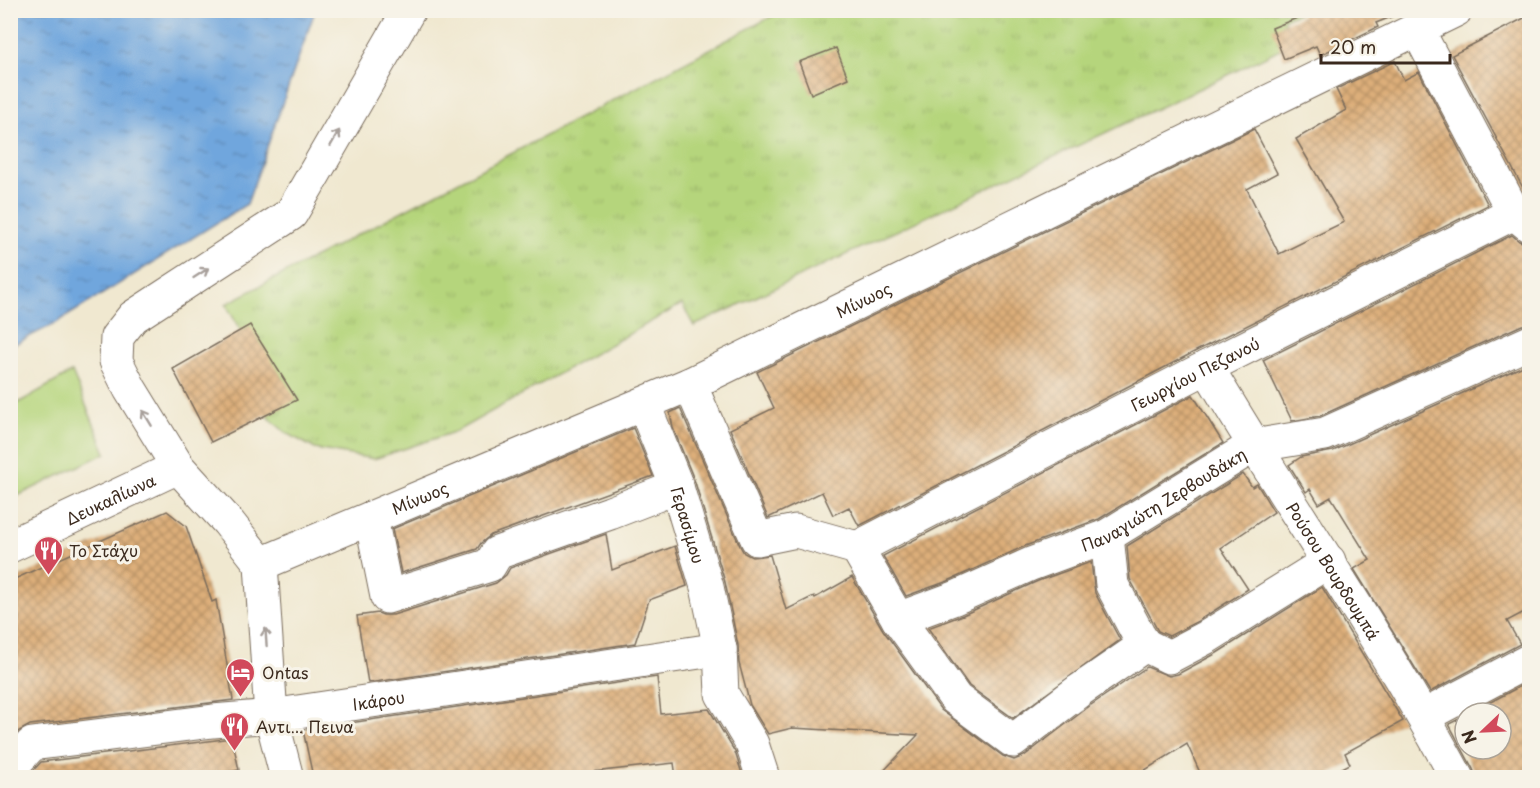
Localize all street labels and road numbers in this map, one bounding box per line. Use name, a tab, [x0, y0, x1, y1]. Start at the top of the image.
street label: Μίνωος	[831, 276, 895, 323]
street label: Γεωργίου Πεζανού	[1126, 331, 1263, 417]
street label: Παναγιώτη Ζερβουδάκη	[1077, 441, 1250, 557]
street label: Δευκαλίωνα	[61, 467, 160, 530]
street label: Μίνωος	[388, 475, 451, 520]
street label: Γερασίμου	[666, 484, 711, 566]
street label: Ρούσου Βουρδουμπά	[1281, 497, 1386, 645]
street label: Ικάρου	[351, 684, 406, 716]

